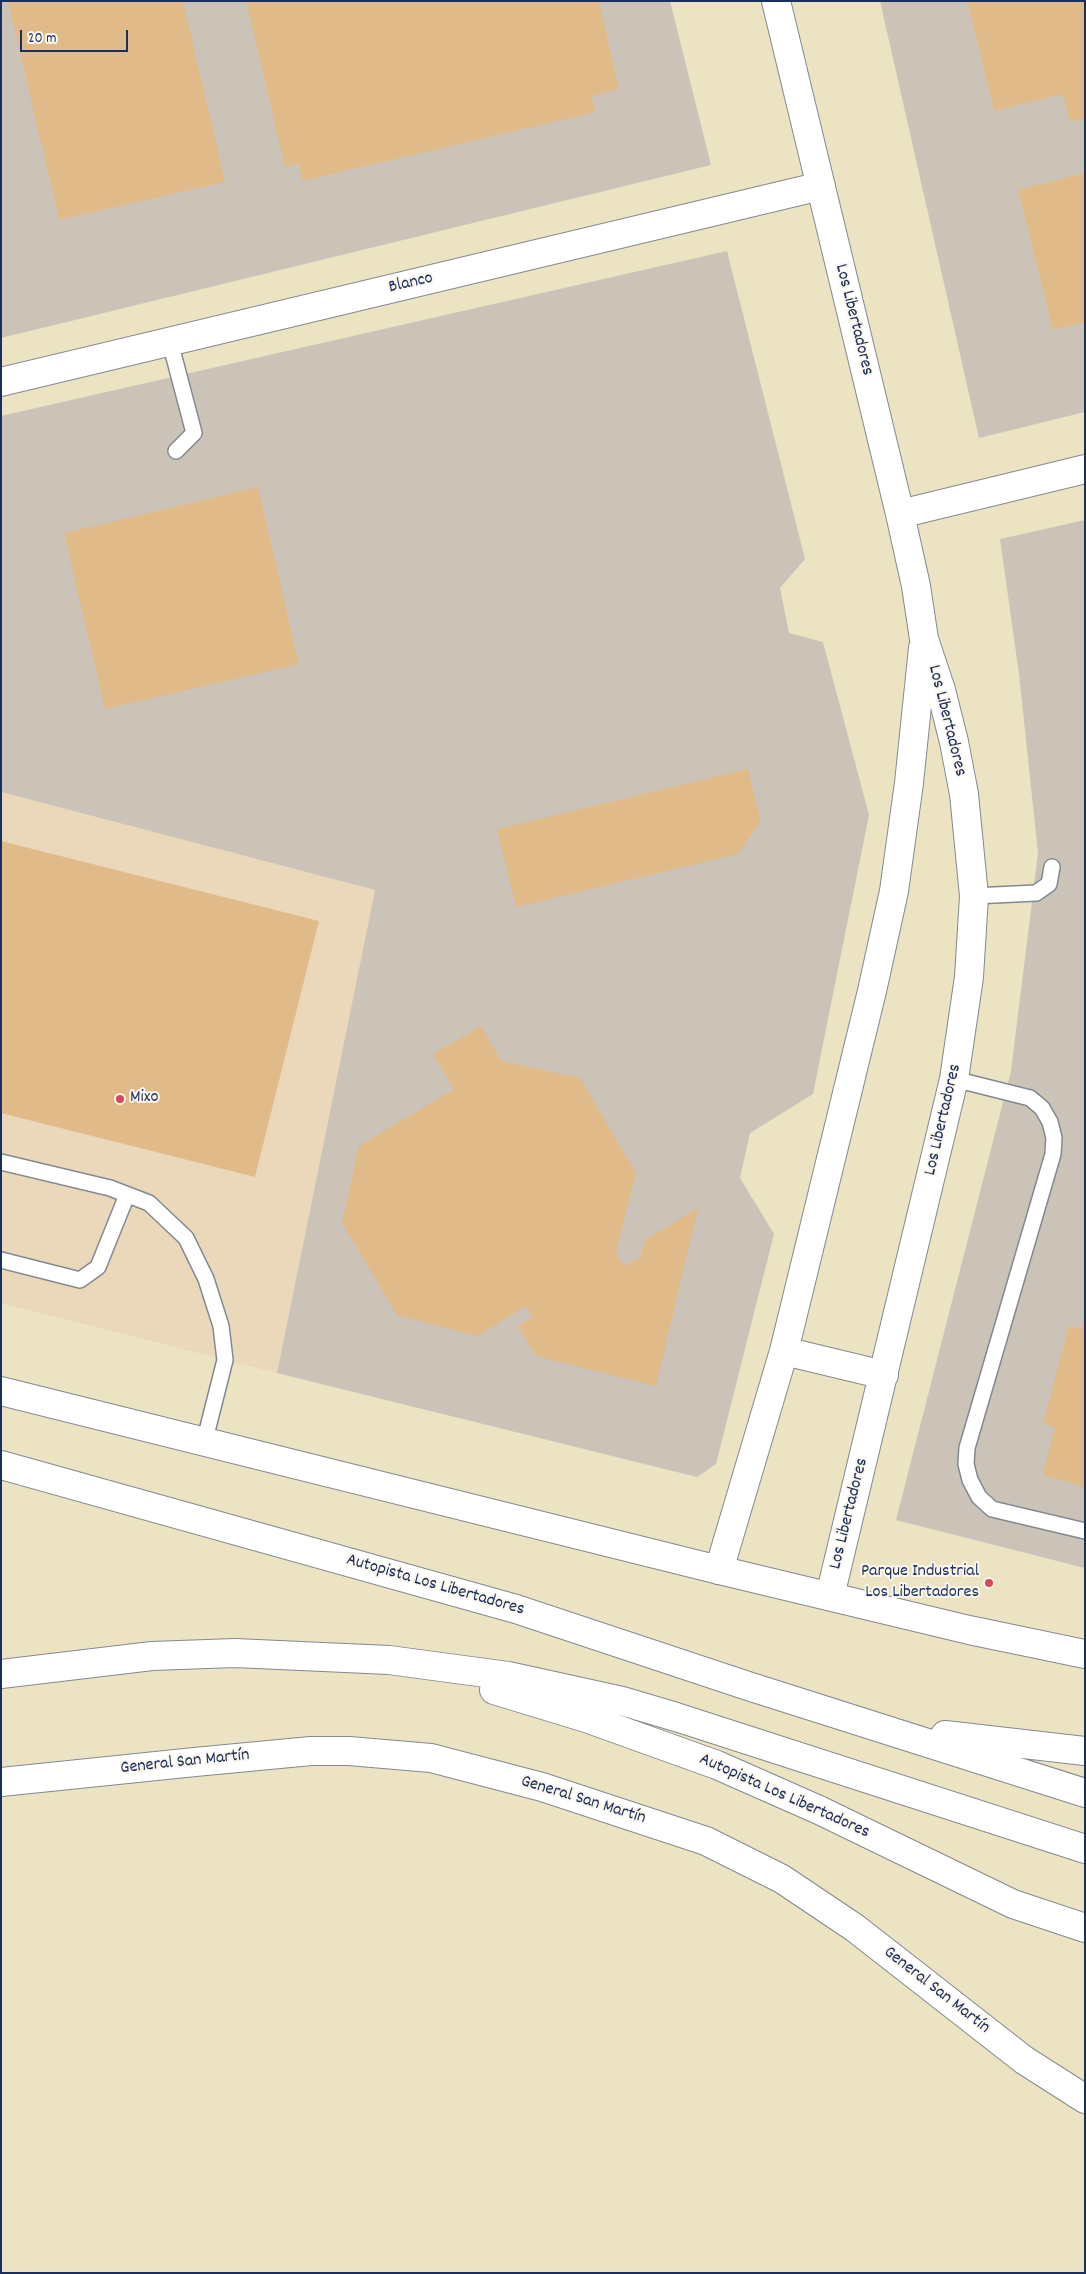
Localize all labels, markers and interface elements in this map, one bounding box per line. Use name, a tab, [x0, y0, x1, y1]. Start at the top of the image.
scale bar	[22, 20, 130, 52]
text: 20 m	[28, 28, 56, 50]
street label: Los Libertadores	[829, 262, 877, 378]
street label: Blanco	[387, 268, 435, 300]
street label: Los Libertadores	[922, 663, 970, 779]
street label: Los Libertadores	[921, 1062, 967, 1178]
place label: Mixo	[130, 1088, 159, 1110]
marker: Mixo	[114, 1093, 126, 1105]
street label: Los Libertadores	[826, 1456, 874, 1572]
street label: Autopista Los Libertadores	[343, 1550, 527, 1622]
place label: Parque Industrial Los Libertadores	[861, 1562, 979, 1605]
marker: Parque Industrial Los Libertadores	[983, 1577, 995, 1589]
street label: General San Martín	[119, 1745, 251, 1781]
street label: Autopista Los Libertadores	[695, 1750, 873, 1844]
street label: General San Martín	[518, 1772, 648, 1830]
street label: General San Martín	[878, 1943, 994, 2039]

